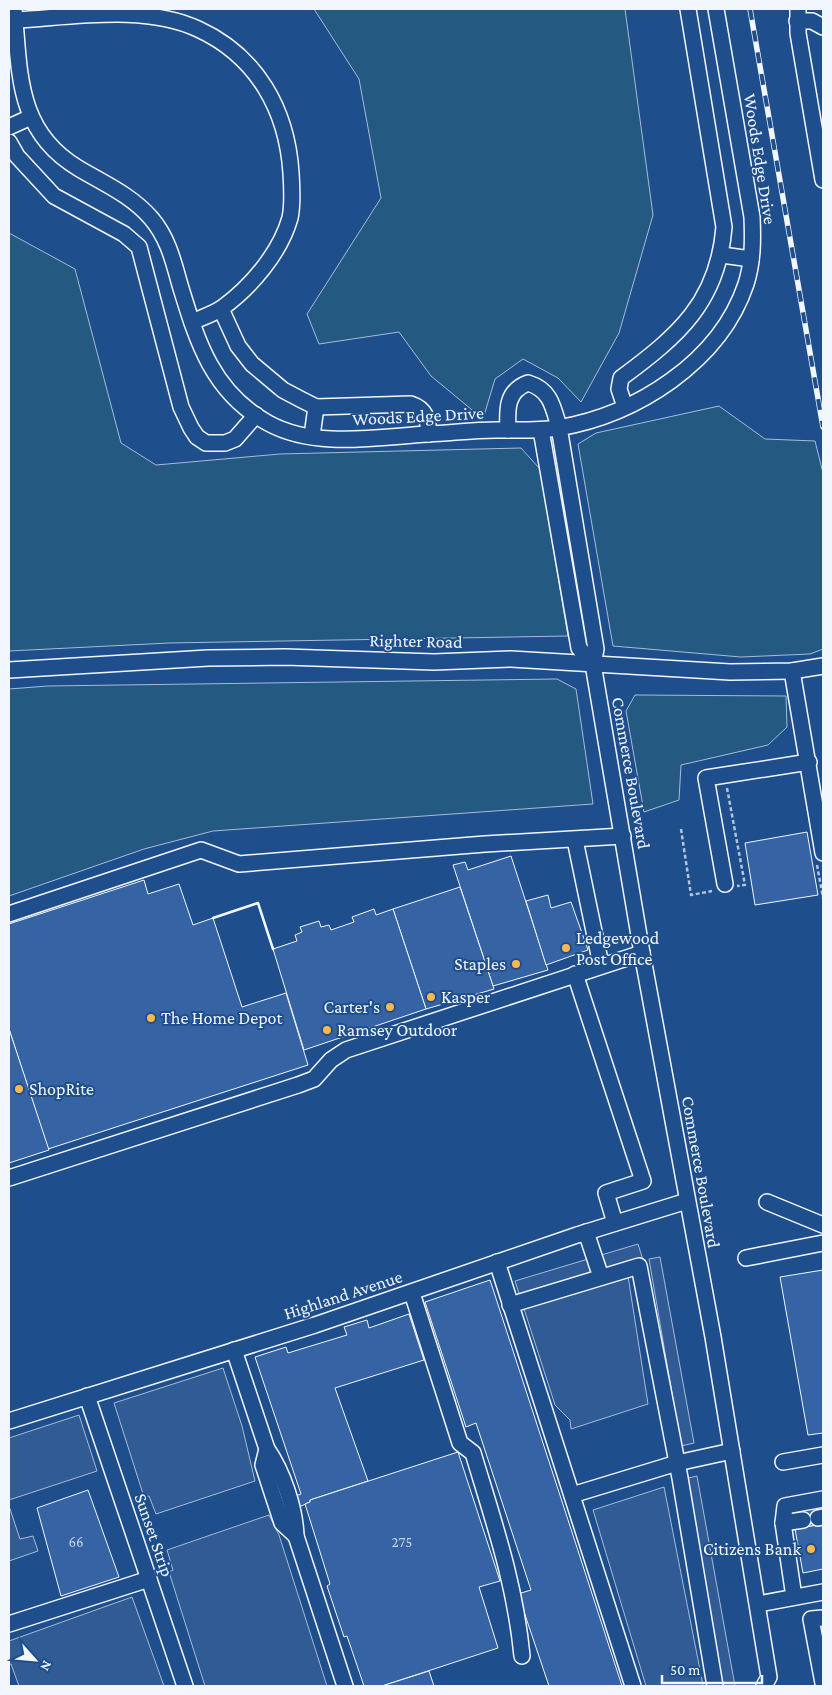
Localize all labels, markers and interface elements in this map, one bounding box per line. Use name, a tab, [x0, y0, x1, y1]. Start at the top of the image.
street label: Woods Edge Drive	[740, 92, 780, 226]
street label: Woods Edge Drive	[352, 403, 484, 429]
street label: Righter Road	[369, 630, 463, 652]
street label: Commerce Boulevard	[608, 695, 654, 851]
place label: Ledgewood Post Office	[576, 928, 660, 969]
marker: Ledgewood Post Office	[560, 942, 572, 954]
place label: Staples	[454, 954, 506, 974]
marker: Staples	[510, 958, 522, 970]
place label: Kasper	[441, 987, 491, 1007]
marker: Kasper	[425, 991, 437, 1003]
place label: Carter's	[323, 997, 380, 1017]
marker: Carter's	[384, 1001, 396, 1013]
place label: The Home Depot	[161, 1008, 284, 1028]
marker: The Home Depot	[145, 1012, 157, 1024]
place label: Ramsey Outdoor	[337, 1020, 458, 1040]
marker: Ramsey Outdoor	[321, 1024, 333, 1036]
place label: ShopRite	[29, 1079, 94, 1099]
marker: ShopRite	[13, 1083, 25, 1095]
street label: Commerce Boulevard	[678, 1094, 724, 1250]
street label: Highland Avenue	[281, 1266, 405, 1324]
street label: Sunset Strip	[130, 1491, 178, 1579]
house number: 66	[68, 1534, 84, 1550]
house number: 275	[392, 1534, 412, 1550]
place label: Citizens Bank	[703, 1539, 801, 1559]
marker: Citizens Bank	[805, 1543, 817, 1555]
north arrow	[10, 1635, 60, 1685]
scale bar	[662, 1652, 762, 1684]
text: N	[37, 1658, 56, 1674]
text: 50 m	[670, 1662, 700, 1678]

